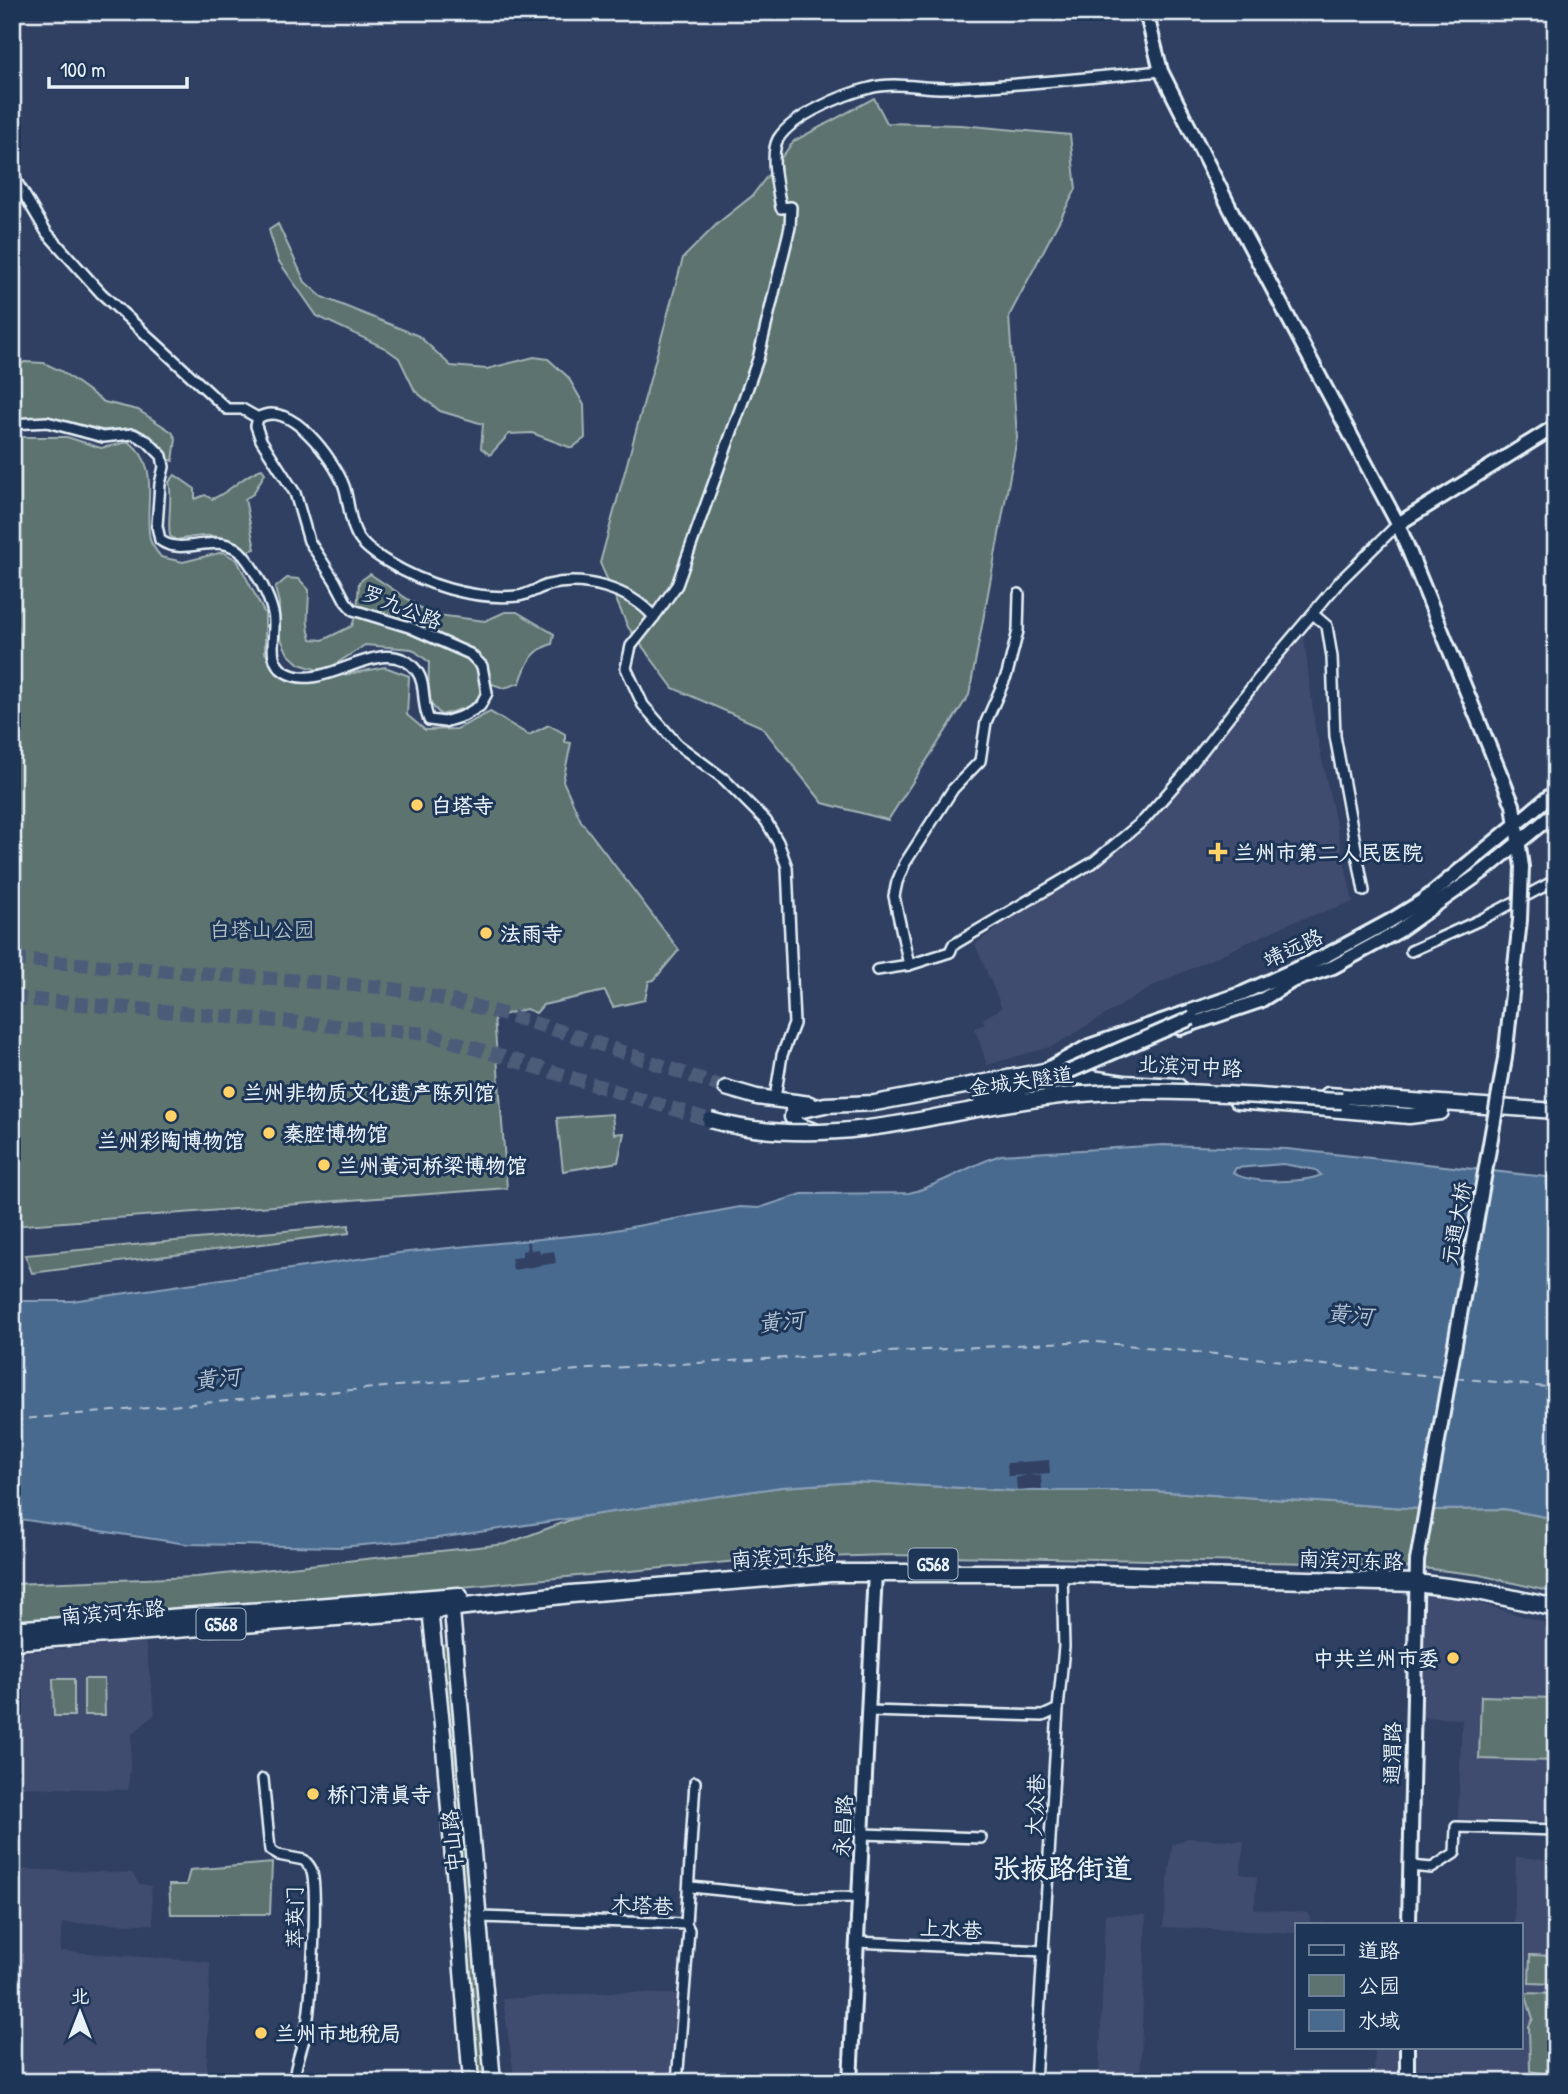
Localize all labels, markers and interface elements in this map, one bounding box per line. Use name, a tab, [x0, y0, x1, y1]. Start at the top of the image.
scale bar	[49, 46, 187, 90]
text: 100 m	[60, 55, 106, 84]
street label: 罗九公路	[358, 578, 446, 636]
place label: 白塔寺	[431, 791, 494, 820]
marker: 白塔寺	[409, 797, 425, 813]
place label: 兰州市第二人民医院	[1234, 838, 1423, 867]
marker: 兰州市第二人民医院	[1208, 842, 1228, 862]
park label: 白塔山公园	[210, 915, 315, 944]
place label: 法雨寺	[500, 919, 563, 948]
street label: 靖远路	[1258, 922, 1328, 974]
marker: 法雨寺	[478, 925, 494, 941]
street label: 北滨河中路	[1137, 1049, 1243, 1083]
street label: 金城关隧道	[967, 1059, 1075, 1103]
place label: 兰州非物质文化遗产陈列馆	[243, 1078, 495, 1107]
marker: 兰州非物质文化遗产陈列馆	[221, 1084, 237, 1100]
marker: 兰州彩陶博物馆	[163, 1108, 179, 1124]
place label: 秦腔博物馆	[283, 1119, 388, 1148]
marker: 秦腔博物馆	[261, 1125, 277, 1141]
place label: 兰州彩陶博物馆	[98, 1126, 245, 1155]
place label: 兰州黄河桥梁博物馆	[338, 1151, 527, 1180]
marker: 兰州黄河桥梁博物馆	[316, 1157, 332, 1173]
street label: 元通大桥	[1434, 1179, 1478, 1267]
water label: 黄河	[1326, 1297, 1378, 1332]
water label: 黄河	[757, 1303, 809, 1339]
water label: 黄河	[193, 1360, 245, 1396]
street label: 南滨河东路	[730, 1538, 836, 1574]
street label: 南滨河东路	[1298, 1544, 1404, 1576]
road number: G568	[908, 1548, 958, 1580]
street label: 南滨河东路	[59, 1593, 167, 1631]
road number: G568	[196, 1608, 246, 1640]
place label: 中共兰州市委	[1313, 1644, 1439, 1673]
marker: 中共兰州市委	[1445, 1650, 1461, 1666]
street label: 通渭路	[1377, 1721, 1407, 1785]
street label: 大众巷	[1019, 1773, 1051, 1837]
place label: 桥门清真寺	[327, 1780, 432, 1809]
marker: 桥门清真寺	[305, 1786, 321, 1802]
street label: 永昌路	[827, 1794, 859, 1858]
street label: 中山路	[435, 1808, 469, 1874]
district label: 张掖路街道	[992, 1849, 1132, 1887]
street label: 萃英门	[280, 1886, 309, 1949]
street label: 木塔巷	[610, 1889, 674, 1921]
street label: 上水巷	[919, 1913, 983, 1945]
legend	[1295, 1923, 1522, 2048]
text: 道路	[1358, 1936, 1400, 1965]
text: 公园	[1358, 1971, 1400, 2000]
north arrow	[46, 1979, 116, 2048]
text: 北	[70, 1983, 90, 2009]
text: 水域	[1358, 2006, 1400, 2035]
place label: 兰州市地税局	[275, 2019, 401, 2048]
marker: 兰州市地税局	[253, 2025, 269, 2041]

